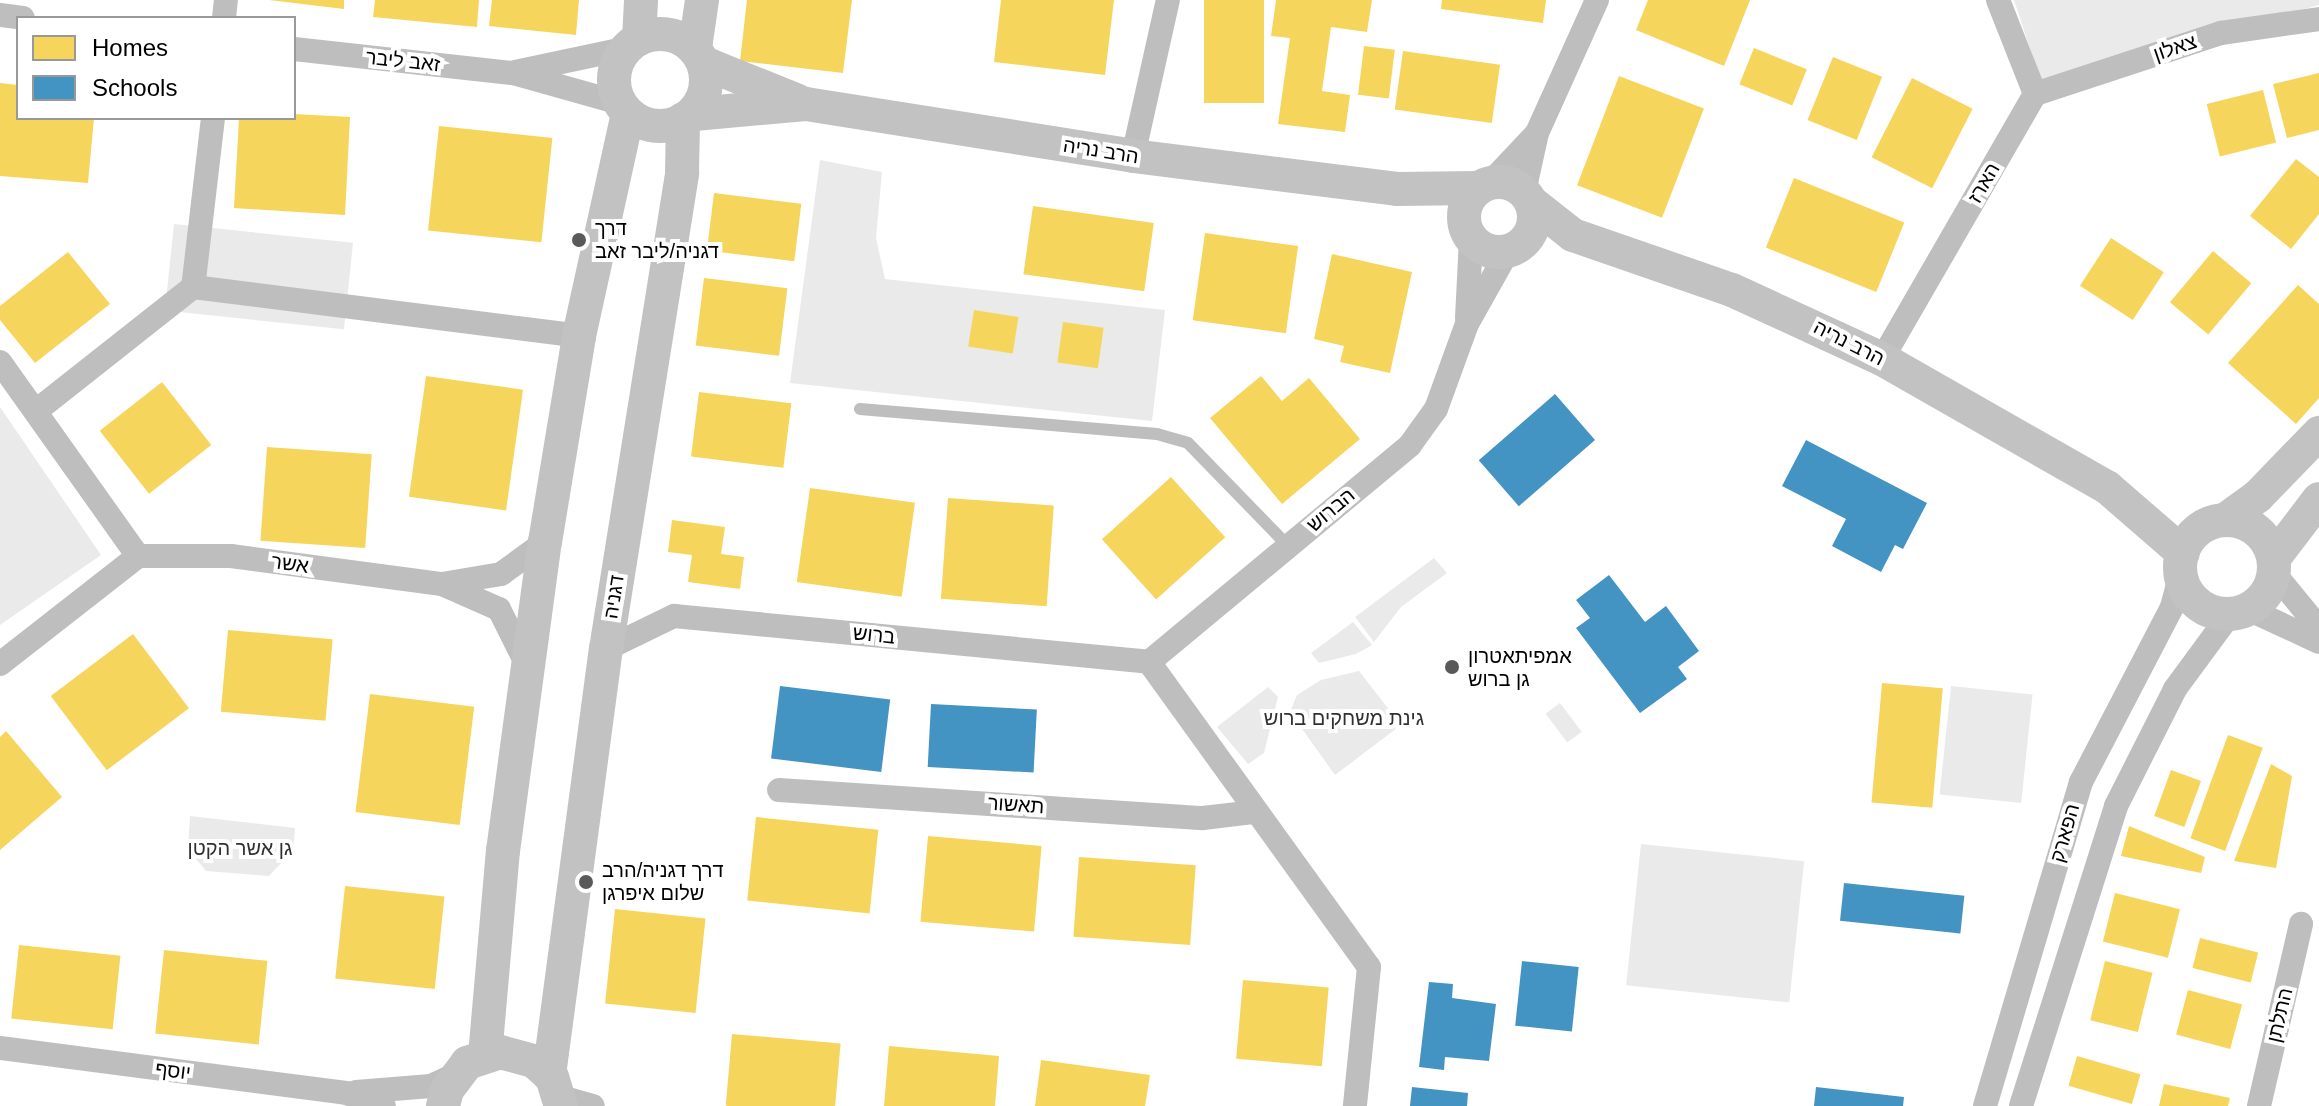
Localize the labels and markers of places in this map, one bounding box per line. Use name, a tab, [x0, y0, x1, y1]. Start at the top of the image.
place label: דרך דגניה/ליבר זאב	[595, 216, 719, 263]
marker: דרך דגניה/ליבר זאב	[570, 231, 588, 249]
place label: אמפיתאטרון גן ברוש	[1468, 644, 1572, 691]
marker: אמפיתאטרון גן ברוש	[1443, 658, 1461, 676]
place label: דרך דגניה/הרב שלום איפרגן	[602, 858, 723, 905]
marker: דרך דגניה/הרב שלום איפרגן	[577, 873, 595, 891]

